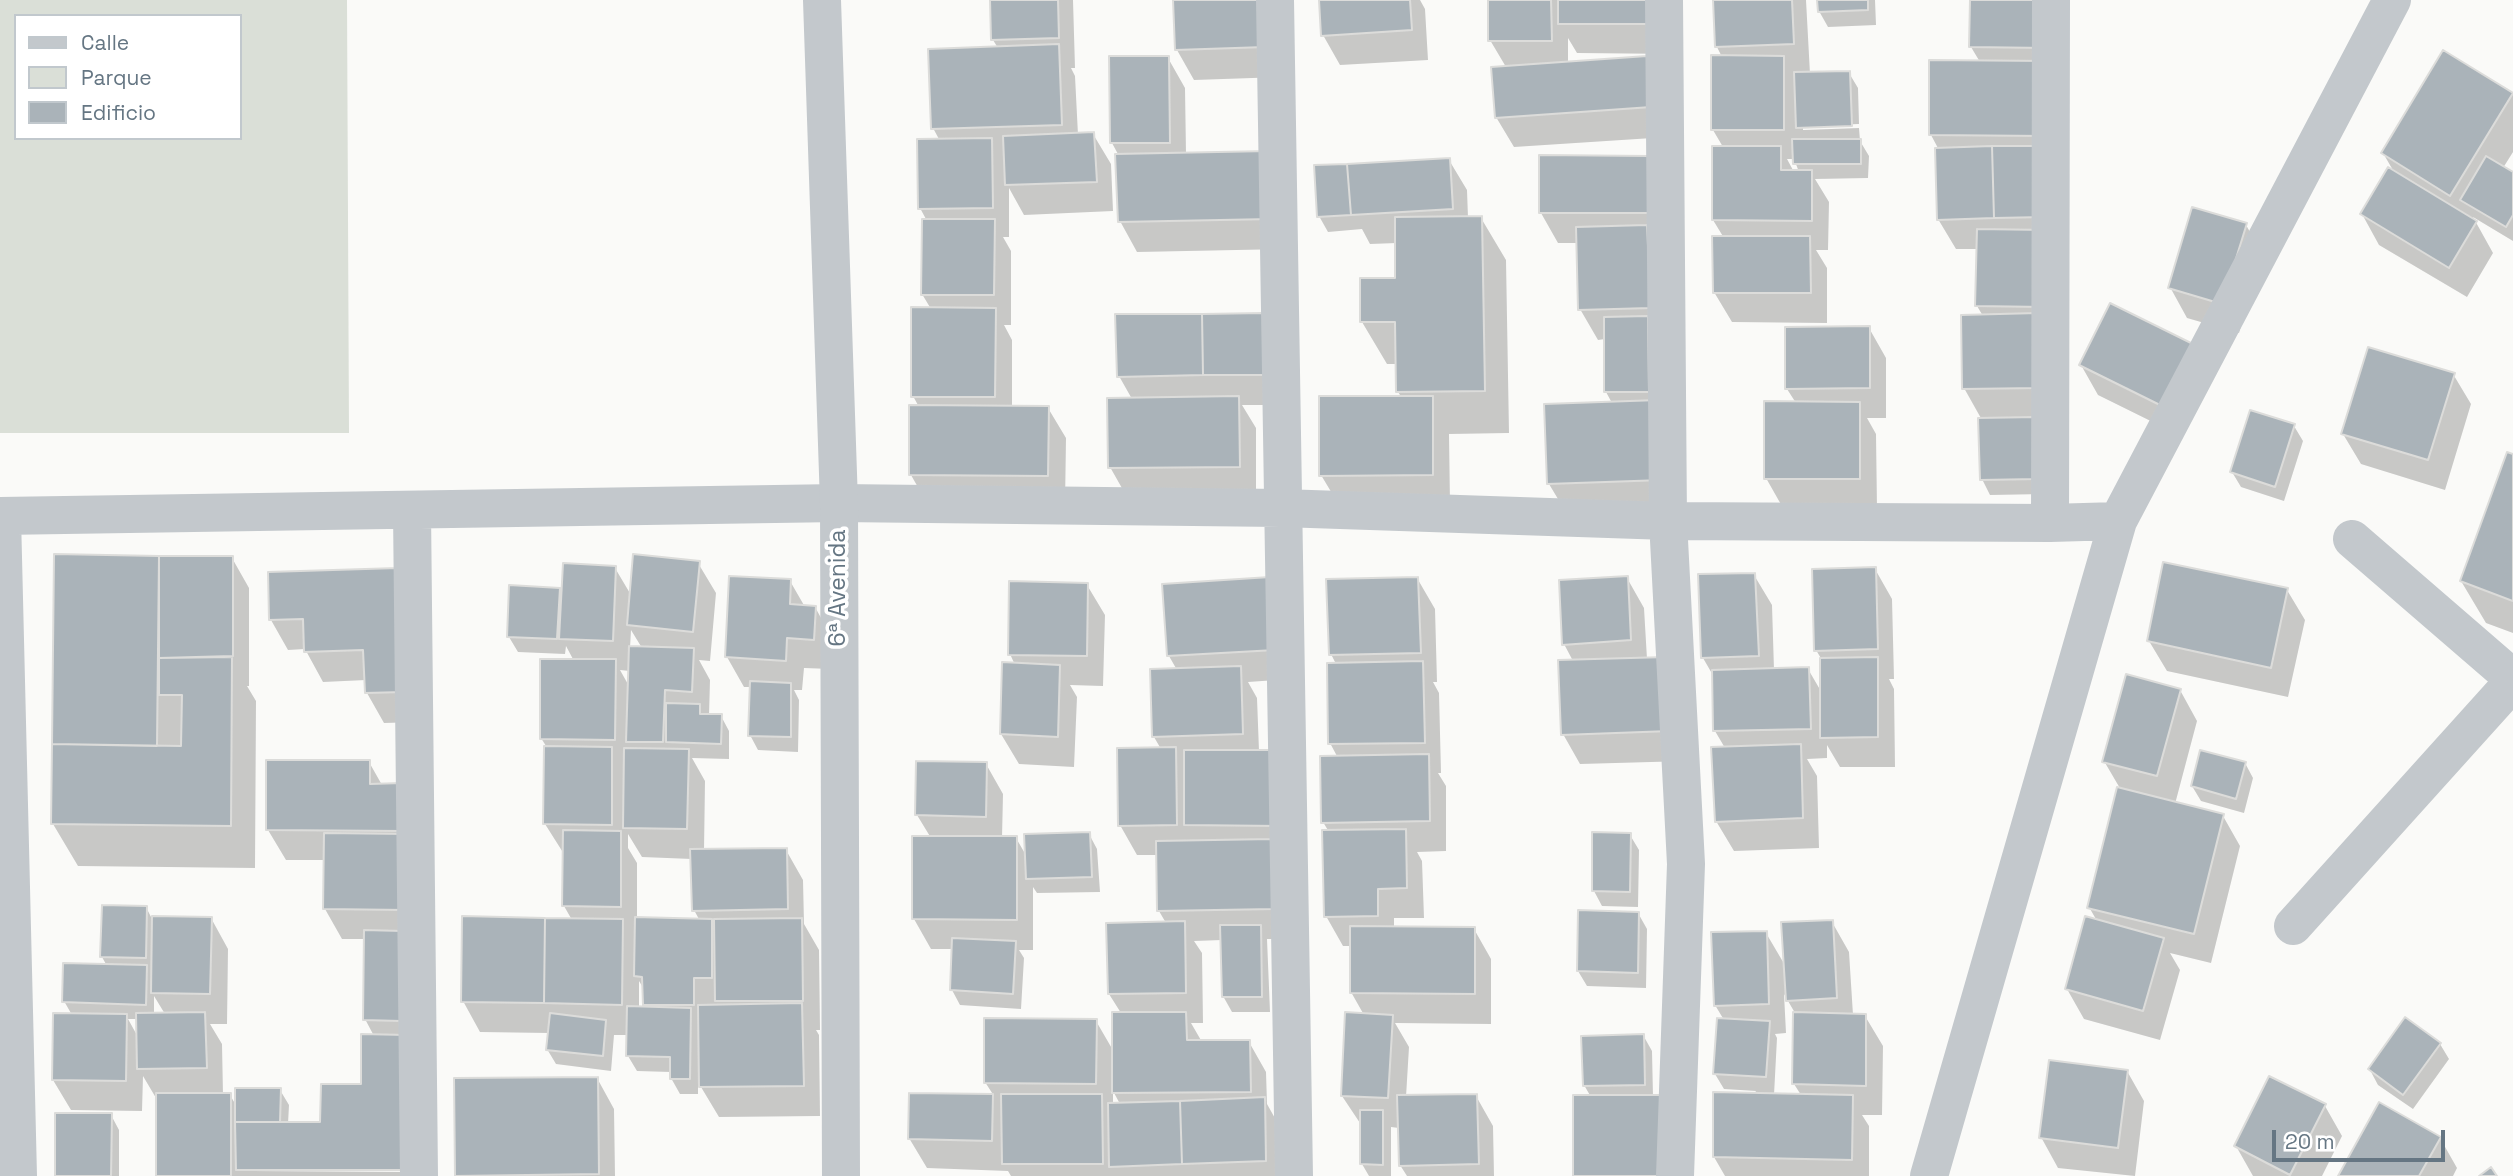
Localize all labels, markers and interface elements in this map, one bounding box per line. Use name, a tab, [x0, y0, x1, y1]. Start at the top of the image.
legend	[14, 14, 242, 140]
text: Calle	[81, 29, 129, 56]
text: Parque	[81, 64, 152, 91]
text: Edificio	[81, 99, 156, 126]
street label: 6ª Avenida	[825, 529, 853, 647]
scale bar	[2275, 1116, 2448, 1160]
text: 20 m	[2285, 1128, 2335, 1155]

